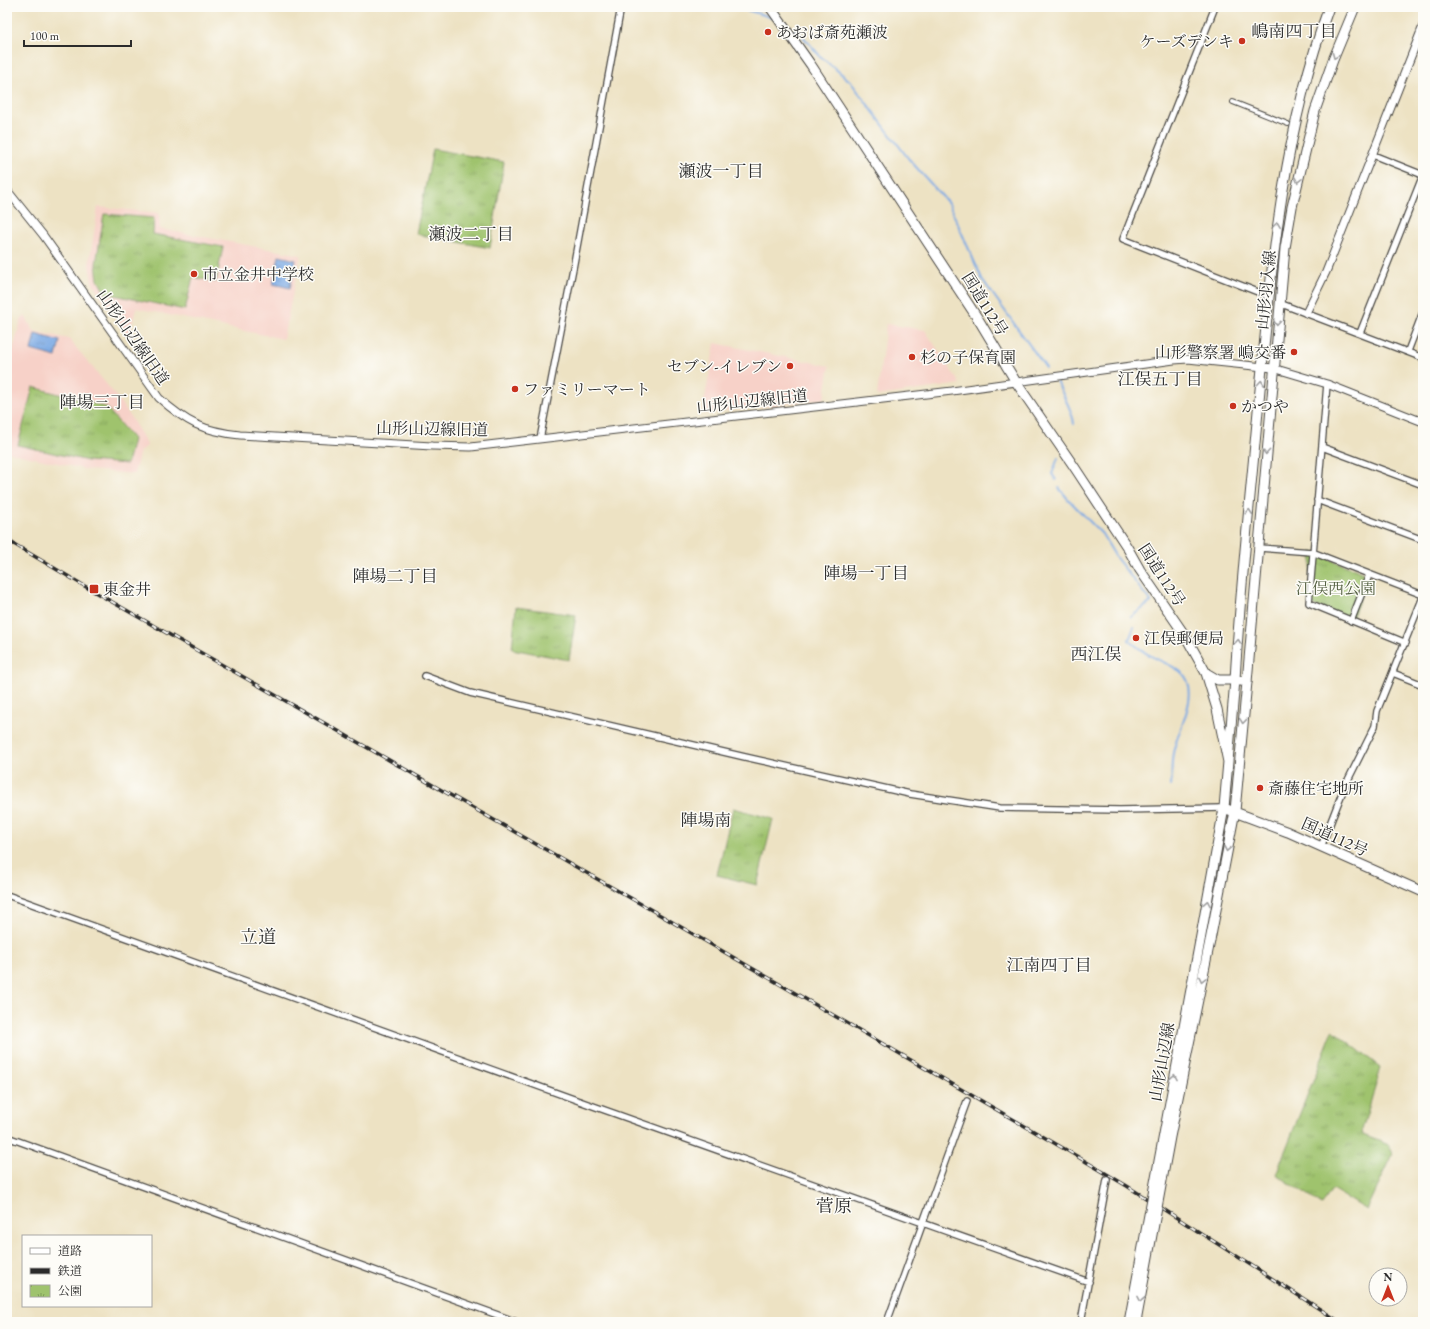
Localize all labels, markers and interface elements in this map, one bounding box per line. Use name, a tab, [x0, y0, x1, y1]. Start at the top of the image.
district label: 嶋南四丁目	[1252, 20, 1337, 42]
scale bar	[24, 22, 131, 48]
place label: あおば斎苑瀬波	[776, 22, 888, 43]
marker: あおば斎苑瀬波	[763, 27, 773, 37]
text: 100 m	[30, 28, 60, 44]
place label: ケーズデンキ	[1139, 31, 1234, 52]
marker: ケーズデンキ	[1237, 36, 1247, 46]
one-way arrow	[1332, 52, 1340, 60]
district label: 瀬波一丁目	[679, 160, 764, 182]
one-way arrow	[1294, 177, 1302, 184]
one-way arrow	[1272, 222, 1281, 228]
district label: 瀬波二丁目	[429, 223, 514, 245]
street label: 山形羽入線	[1251, 249, 1281, 331]
place label: 市立金井中学校	[202, 264, 314, 285]
street label: 国道112号	[957, 268, 1013, 340]
marker: 市立金井中学校	[189, 269, 199, 279]
street label: 山形山辺線旧道	[92, 285, 174, 389]
one-way arrow	[1273, 320, 1282, 326]
place label: 山形警察署 嶋交番	[1155, 342, 1286, 363]
place label: 杉の子保育園	[920, 347, 1016, 368]
marker: 山形警察署 嶋交番	[1289, 347, 1299, 357]
marker: 杉の子保育園	[907, 352, 917, 362]
place label: セブン-イレブン	[667, 356, 782, 377]
marker: セブン-イレブン	[785, 361, 795, 371]
district label: 江俣五丁目	[1118, 368, 1203, 390]
place label: ファミリーマート	[523, 379, 651, 400]
one-way arrow	[1256, 380, 1265, 386]
marker: ファミリーマート	[510, 384, 520, 394]
street label: 山形山辺線旧道	[695, 385, 809, 417]
district label: 陣場三丁目	[60, 391, 145, 413]
place label: かつや	[1241, 396, 1289, 417]
marker: かつや	[1228, 401, 1238, 411]
street label: 山形山辺線旧道	[376, 418, 488, 440]
one-way arrow	[1262, 449, 1271, 455]
one-way arrow	[1245, 509, 1254, 515]
street label: 国道112号	[1134, 539, 1190, 611]
district label: 陣場一丁目	[824, 562, 909, 584]
district label: 陣場二丁目	[353, 565, 438, 587]
park label: 江俣西公園	[1296, 578, 1376, 599]
place label: 東金井	[103, 579, 151, 600]
marker: 東金井	[88, 583, 100, 595]
place label: 江俣郵便局	[1144, 628, 1224, 649]
marker: 江俣郵便局	[1131, 633, 1141, 643]
one-way arrow	[1233, 639, 1242, 645]
district label: 西江俣	[1071, 643, 1122, 665]
one-way arrow	[1239, 718, 1248, 724]
place label: 斎藤住宅地所	[1268, 778, 1364, 799]
marker: 斎藤住宅地所	[1255, 783, 1265, 793]
district label: 陣場南	[681, 809, 732, 831]
street label: 国道112号	[1298, 813, 1372, 861]
one-way arrow	[1224, 846, 1232, 853]
one-way arrow	[1202, 900, 1211, 906]
district label: 立道	[240, 925, 276, 948]
district label: 江南四丁目	[1007, 954, 1092, 976]
one-way arrow	[1198, 976, 1206, 982]
street label: 山形山辺線	[1145, 1021, 1179, 1103]
one-way arrow	[1170, 1074, 1178, 1080]
district label: 菅原	[816, 1194, 852, 1217]
legend	[22, 1235, 152, 1307]
text: 道路	[58, 1243, 82, 1259]
text: 鉄道	[57, 1263, 82, 1279]
north arrow	[1368, 1267, 1408, 1307]
text: N	[1384, 1270, 1393, 1284]
text: 公園	[58, 1283, 82, 1299]
one-way arrow	[1137, 1296, 1145, 1302]

